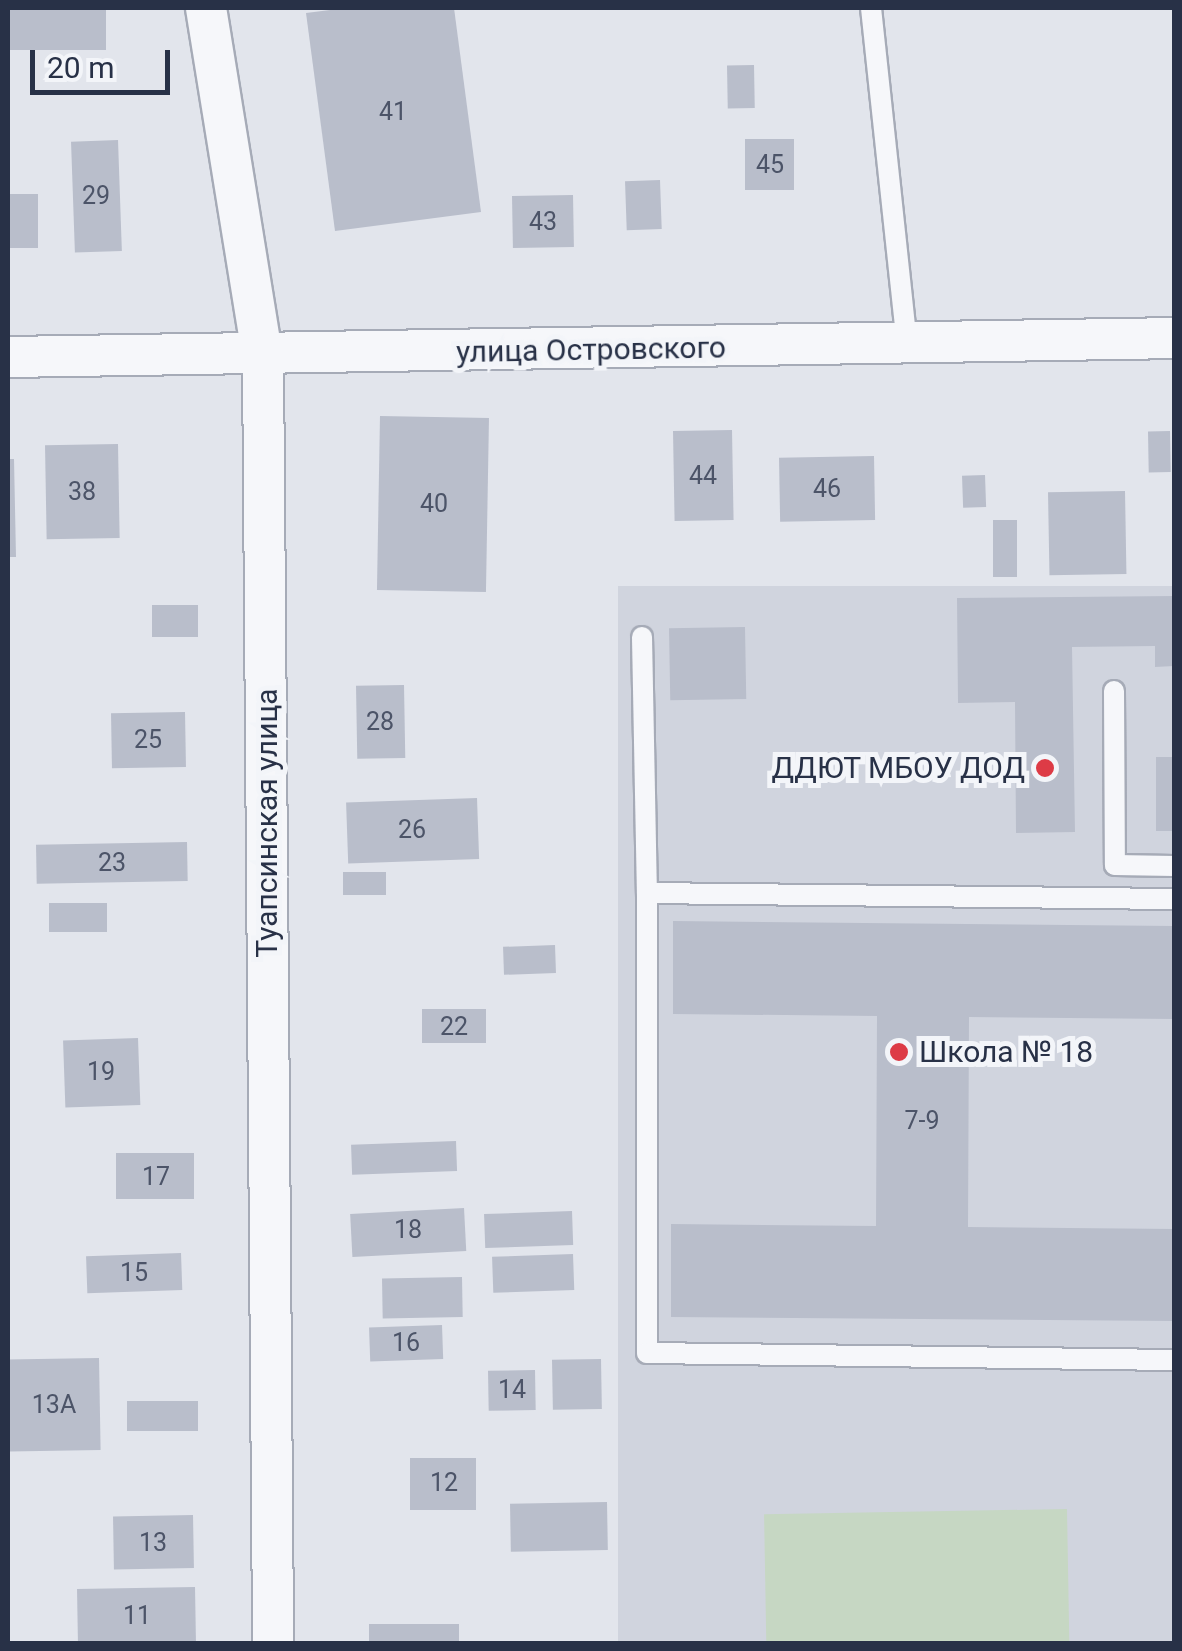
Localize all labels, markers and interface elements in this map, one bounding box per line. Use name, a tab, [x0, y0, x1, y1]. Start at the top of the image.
scale bar	[35, 30, 175, 92]
text: 20 m	[47, 50, 114, 85]
house number: 41	[379, 97, 407, 127]
house number: 45	[756, 150, 784, 180]
house number: 29	[82, 181, 110, 211]
house number: 43	[529, 207, 557, 237]
street label: улица Островского	[456, 330, 726, 370]
house number: 44	[689, 461, 717, 491]
house number: 46	[813, 474, 841, 504]
house number: 38	[68, 477, 96, 507]
house number: 40	[420, 489, 448, 519]
street label: Туапсинская улица	[249, 688, 285, 958]
house number: 28	[366, 707, 394, 737]
house number: 25	[134, 725, 162, 755]
place label: ДДЮТ МБОУ ДОД	[771, 750, 1025, 786]
marker: ДДЮТ МБОУ ДОД	[1034, 757, 1056, 779]
house number: 26	[398, 815, 426, 845]
house number: 23	[98, 848, 126, 878]
house number: 22	[440, 1012, 468, 1042]
place label: Школа № 18	[919, 1034, 1093, 1070]
marker: Школа № 18	[888, 1041, 910, 1063]
house number: 19	[87, 1057, 115, 1087]
house number: 7-9	[904, 1106, 940, 1136]
house number: 17	[142, 1162, 170, 1192]
house number: 18	[394, 1215, 422, 1245]
house number: 15	[120, 1258, 148, 1288]
house number: 16	[392, 1328, 420, 1358]
house number: 14	[498, 1375, 526, 1405]
house number: 13А	[32, 1390, 76, 1420]
house number: 12	[430, 1468, 458, 1498]
house number: 13	[139, 1528, 167, 1558]
house number: 11	[123, 1601, 151, 1631]

